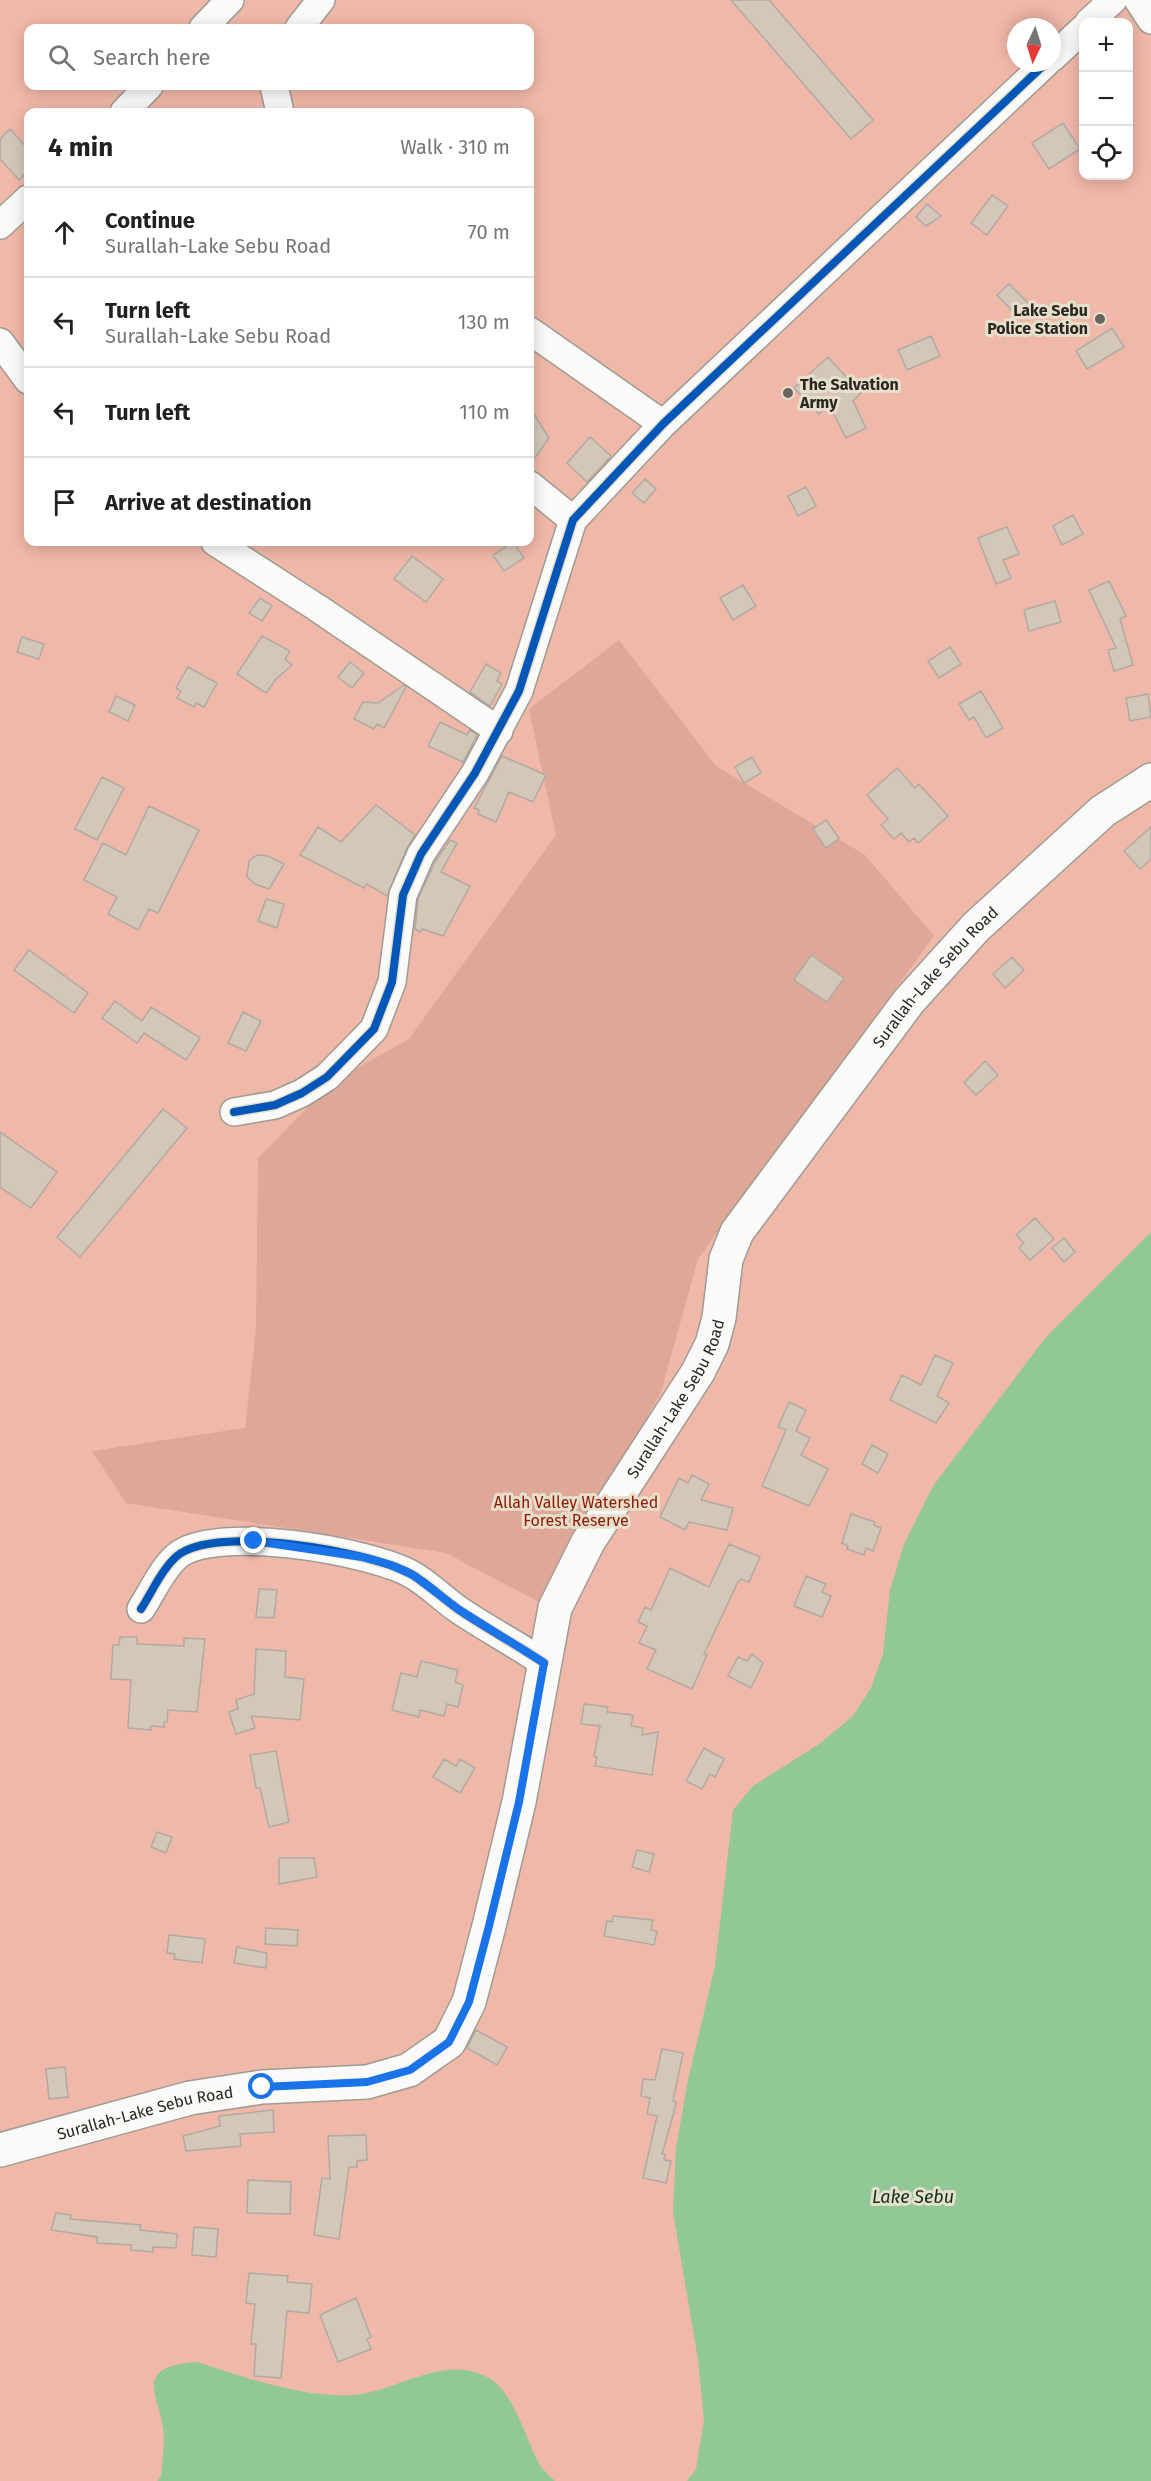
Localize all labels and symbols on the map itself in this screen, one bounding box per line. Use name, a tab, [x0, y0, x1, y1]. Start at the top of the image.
north arrow	[1007, 18, 1061, 72]
place label: Lake Sebu Police Station	[987, 301, 1088, 338]
marker: Lake Sebu Police Station	[1093, 312, 1107, 326]
place label: The Salvation Army	[799, 375, 899, 412]
marker: The Salvation Army	[781, 386, 795, 400]
street label: Surallah-Lake Sebu Road	[869, 903, 1002, 1051]
street label: Surallah-Lake Sebu Road	[623, 1317, 728, 1482]
park label: Allah Valley Watershed Forest Reserve	[494, 1493, 658, 1530]
route end	[240, 1527, 266, 1553]
route start	[248, 2073, 274, 2099]
street label: Surallah-Lake Sebu Road	[55, 2083, 235, 2144]
water label: Lake Sebu	[872, 2186, 954, 2208]

